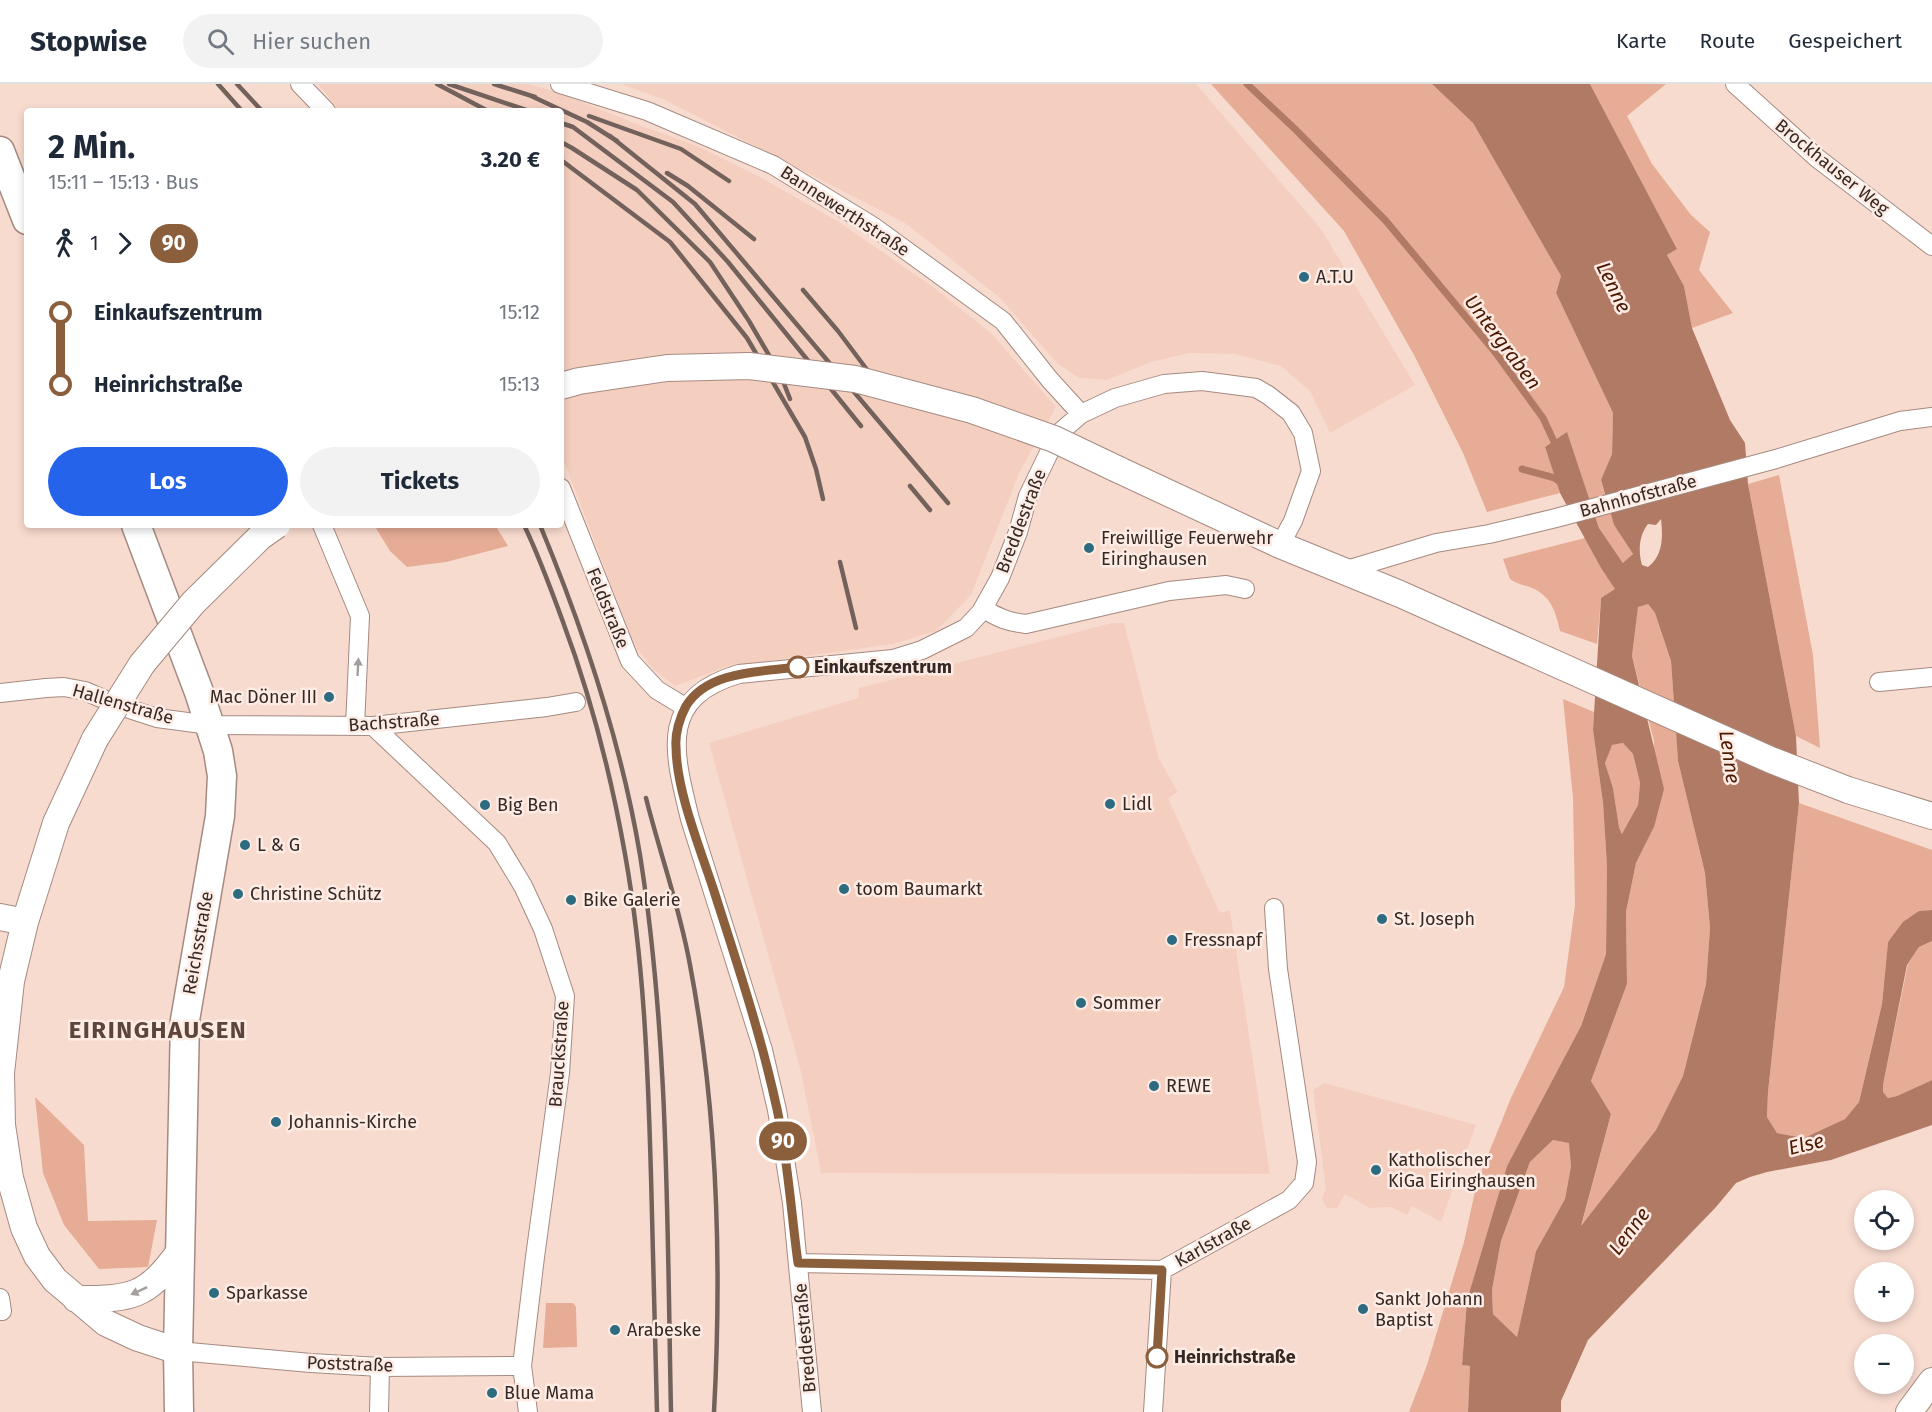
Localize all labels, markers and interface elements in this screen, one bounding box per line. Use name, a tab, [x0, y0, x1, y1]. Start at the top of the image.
search box	[183, 14, 603, 68]
text: Stopwise	[30, 25, 147, 58]
icon: search	[204, 25, 237, 58]
text: Hier suchen	[252, 28, 371, 55]
text: Karte	[1616, 28, 1667, 54]
text: Route	[1700, 28, 1755, 54]
text: Gespeichert	[1788, 28, 1902, 54]
street label: Brockhauser Weg	[1771, 114, 1894, 220]
text: 2 Min.	[48, 127, 135, 167]
text: 3.20 €	[481, 146, 540, 173]
street label: Bannewerthstraße	[776, 161, 914, 261]
text: 15:11 – 15:13 · Bus	[48, 170, 199, 194]
icon: walk	[48, 227, 81, 260]
icon: forward	[108, 227, 141, 260]
text: 90	[162, 230, 186, 256]
text: 1	[90, 231, 99, 255]
water label: Lenne	[1592, 258, 1636, 316]
place label: A.T.U	[1316, 266, 1354, 288]
marker: A.T.U	[1297, 270, 1311, 284]
water label: Untergraben	[1460, 290, 1546, 394]
text: Einkaufszentrum	[94, 299, 263, 326]
text: 15:12	[499, 300, 540, 324]
text: Heinrichstraße	[94, 371, 243, 398]
text: 15:13	[499, 372, 540, 396]
button: Los	[48, 447, 288, 516]
button: Tickets	[300, 447, 540, 516]
street label: Breddestraße	[991, 466, 1051, 576]
street label: Bahnhofstraße	[1577, 470, 1699, 522]
place label: Freiwillige Feuerwehr Eiringhausen	[1101, 527, 1273, 570]
marker: Freiwillige Feuerwehr Eiringhausen	[1082, 541, 1096, 555]
street label: Feldstraße	[582, 564, 634, 652]
marker: Einkaufszentrum	[787, 656, 809, 678]
place label: Einkaufszentrum	[814, 656, 952, 678]
one-way arrow	[353, 658, 363, 677]
street label: Hallenstraße	[70, 679, 176, 729]
place label: Mac Döner III	[210, 686, 317, 708]
marker: Mac Döner III	[322, 690, 336, 704]
street label: Bachstraße	[348, 708, 440, 736]
water label: Lenne	[1714, 729, 1746, 785]
place label: Lidl	[1122, 793, 1152, 815]
place label: Big Ben	[497, 794, 558, 816]
marker: Lidl	[1103, 797, 1117, 811]
marker: Big Ben	[478, 798, 492, 812]
place label: L & G	[257, 834, 300, 856]
marker: L & G	[238, 838, 252, 852]
place label: toom Baumarkt	[856, 878, 983, 900]
marker: toom Baumarkt	[837, 882, 851, 896]
place label: Christine Schütz	[250, 883, 382, 905]
marker: Christine Schütz	[231, 887, 245, 901]
place label: Bike Galerie	[583, 889, 680, 911]
street label: Reichsstraße	[178, 890, 218, 996]
marker: Bike Galerie	[564, 893, 578, 907]
place label: St. Joseph	[1394, 908, 1475, 930]
marker: St. Joseph	[1375, 912, 1389, 926]
place label: Fressnapf	[1184, 929, 1264, 951]
marker: Fressnapf	[1165, 933, 1179, 947]
place label: Sommer	[1093, 992, 1161, 1014]
marker: Sommer	[1074, 996, 1088, 1010]
street label: Brauckstraße	[544, 1000, 574, 1108]
district label: EIRINGHAUSEN	[69, 1016, 247, 1044]
place label: REWE	[1166, 1075, 1211, 1097]
marker: REWE	[1147, 1079, 1161, 1093]
place label: Johannis-Kirche	[288, 1111, 417, 1133]
marker: Johannis-Kirche	[269, 1115, 283, 1129]
line badge: 90	[756, 1122, 810, 1160]
text: 90	[771, 1128, 795, 1154]
water label: Else	[1786, 1128, 1826, 1160]
place label: Katholischer KiGa Eiringhausen	[1388, 1149, 1536, 1192]
marker: Katholischer KiGa Eiringhausen	[1369, 1163, 1383, 1177]
map controls	[1854, 1190, 1914, 1394]
button: locate	[1854, 1190, 1914, 1250]
water label: Lenne	[1603, 1203, 1655, 1259]
street label: Karlstraße	[1171, 1212, 1255, 1272]
button: +	[1854, 1262, 1914, 1322]
place label: Sparkasse	[226, 1282, 308, 1304]
street label: Breddestraße	[789, 1282, 821, 1394]
marker: Sparkasse	[207, 1286, 221, 1300]
one-way arrow	[130, 1287, 147, 1296]
place label: Sankt Johann Baptist	[1375, 1288, 1483, 1331]
marker: Sankt Johann Baptist	[1356, 1302, 1370, 1316]
place label: Arabeske	[627, 1319, 701, 1341]
marker: Arabeske	[608, 1323, 622, 1337]
button: −	[1854, 1334, 1914, 1394]
marker: Heinrichstraße	[1146, 1346, 1168, 1368]
place label: Heinrichstraße	[1174, 1346, 1296, 1368]
street label: Poststraße	[306, 1351, 394, 1377]
place label: Blue Mama	[504, 1382, 594, 1404]
marker: Blue Mama	[485, 1386, 499, 1400]

